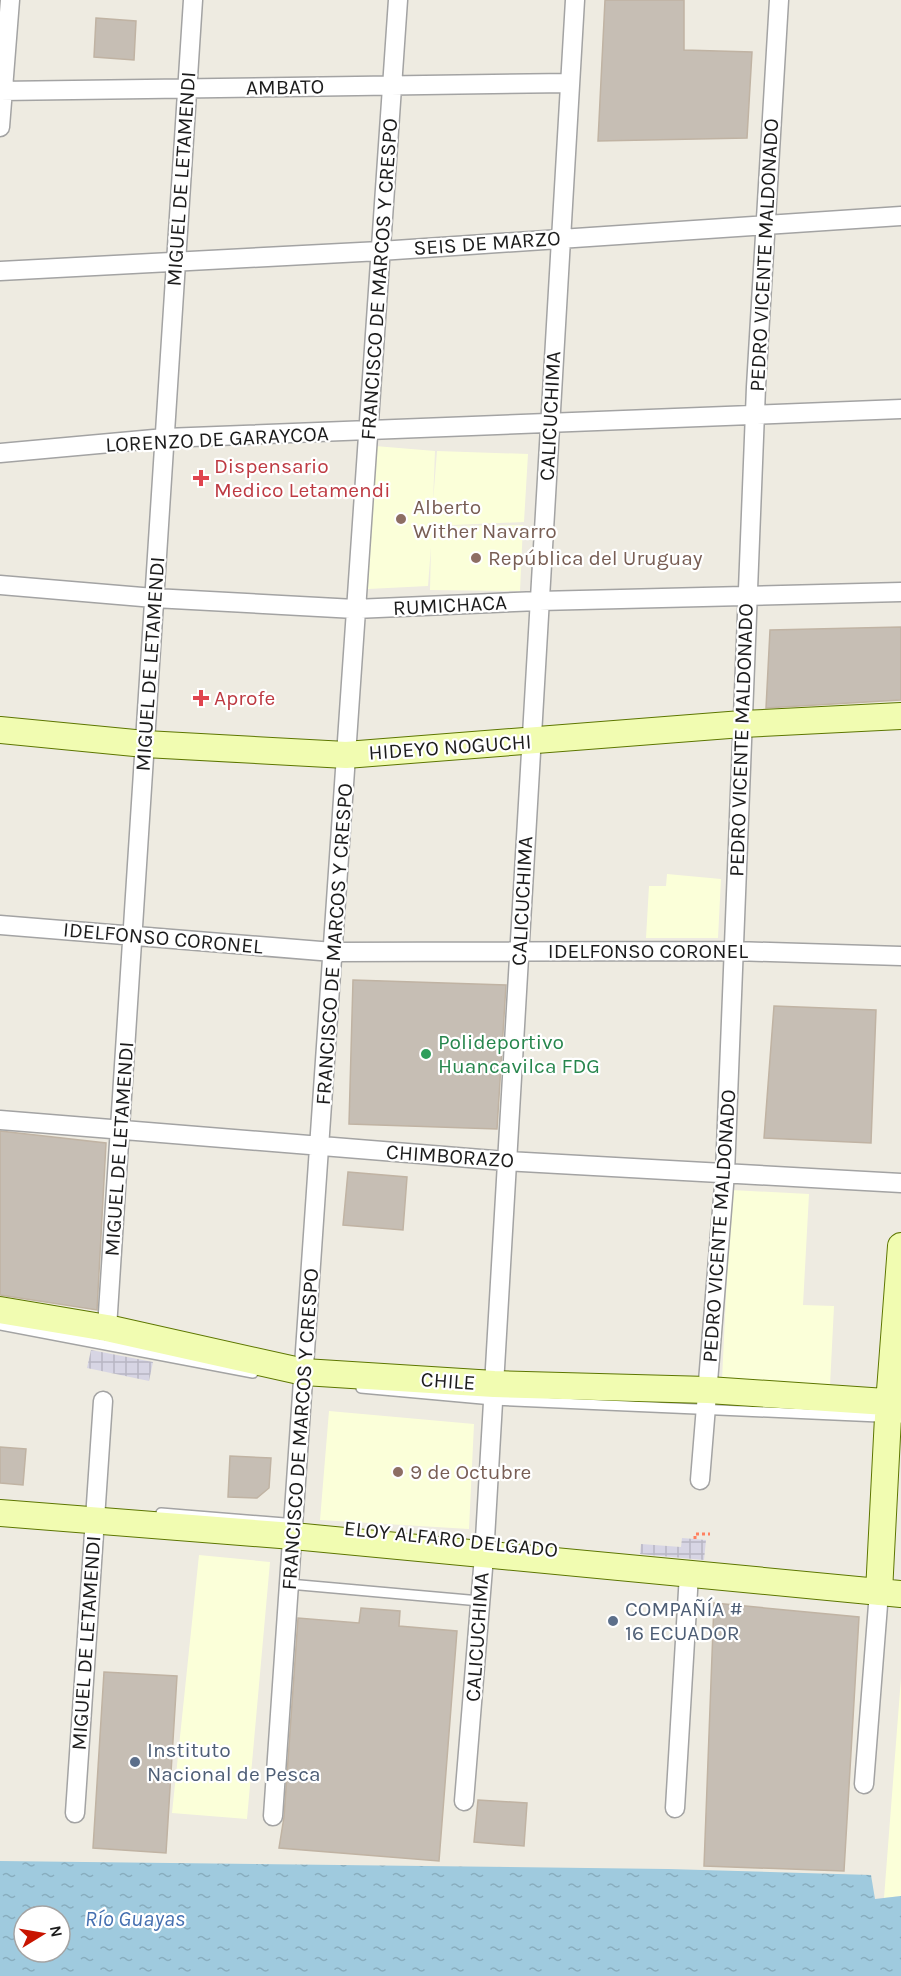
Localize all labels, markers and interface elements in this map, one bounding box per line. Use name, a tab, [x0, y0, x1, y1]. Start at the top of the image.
street label: MIGUEL DE LETAMENDI	[162, 71, 200, 287]
street label: AMBATO	[246, 74, 324, 100]
street label: FRANCISCO DE MARCOS Y CRESPO	[356, 117, 402, 441]
street label: PEDRO VICENTE MALDONADO	[745, 118, 783, 392]
street label: SEIS DE MARZO	[413, 226, 561, 260]
street label: CALICUCHIMA	[535, 351, 565, 481]
street label: LORENZO DE GARAYCOA	[105, 421, 329, 457]
place label: Dispensario Medico Letamendi	[214, 454, 390, 502]
marker: Dispensario Medico Letamendi	[192, 469, 210, 487]
place label: Alberto Wither Navarro	[413, 495, 557, 543]
marker: Alberto Wither Navarro	[394, 512, 408, 526]
place label: República del Uruguay	[488, 546, 703, 570]
marker: República del Uruguay	[469, 551, 483, 565]
street label: MIGUEL DE LETAMENDI	[131, 556, 169, 772]
street label: RUMICHACA	[392, 590, 508, 620]
street label: PEDRO VICENTE MALDONADO	[724, 603, 758, 877]
place label: Aprofe	[214, 686, 275, 710]
marker: Aprofe	[192, 689, 210, 707]
street label: HIDEYO NOGUCHI	[368, 729, 532, 765]
street label: FRANCISCO DE MARCOS Y CRESPO	[311, 782, 357, 1106]
street label: CALICUCHIMA	[507, 836, 537, 966]
street label: IDELFONSO CORONEL	[62, 917, 264, 959]
street label: IDELFONSO CORONEL	[548, 939, 748, 963]
place label: Polideportivo Huancavilca FDG	[438, 1030, 600, 1078]
street label: MIGUEL DE LETAMENDI	[100, 1041, 138, 1257]
marker: Polideportivo Huancavilca FDG	[419, 1047, 433, 1061]
street label: PEDRO VICENTE MALDONADO	[697, 1089, 741, 1363]
street label: CHIMBORAZO	[385, 1140, 515, 1172]
street label: FRANCISCO DE MARCOS Y CRESPO	[277, 1267, 323, 1591]
street label: CHILE	[420, 1367, 476, 1395]
place label: 9 de Octubre	[410, 1460, 531, 1484]
marker: 9 de Octubre	[391, 1465, 405, 1479]
street label: ELOY ALFARO DELGADO	[343, 1516, 559, 1562]
street label: MIGUEL DE LETAMENDI	[67, 1535, 105, 1751]
street label: CALICUCHIMA	[460, 1571, 494, 1703]
place label: COMPAÑÍA # 16 ECUADOR	[625, 1597, 743, 1645]
marker: COMPAÑÍA # 16 ECUADOR	[606, 1614, 620, 1628]
place label: Instituto Nacional de Pesca	[147, 1738, 321, 1786]
marker: Instituto Nacional de Pesca	[128, 1755, 142, 1769]
north arrow	[12, 1904, 72, 1964]
water label: Río Guayas	[85, 1906, 185, 1932]
text: N	[46, 1924, 67, 1939]

